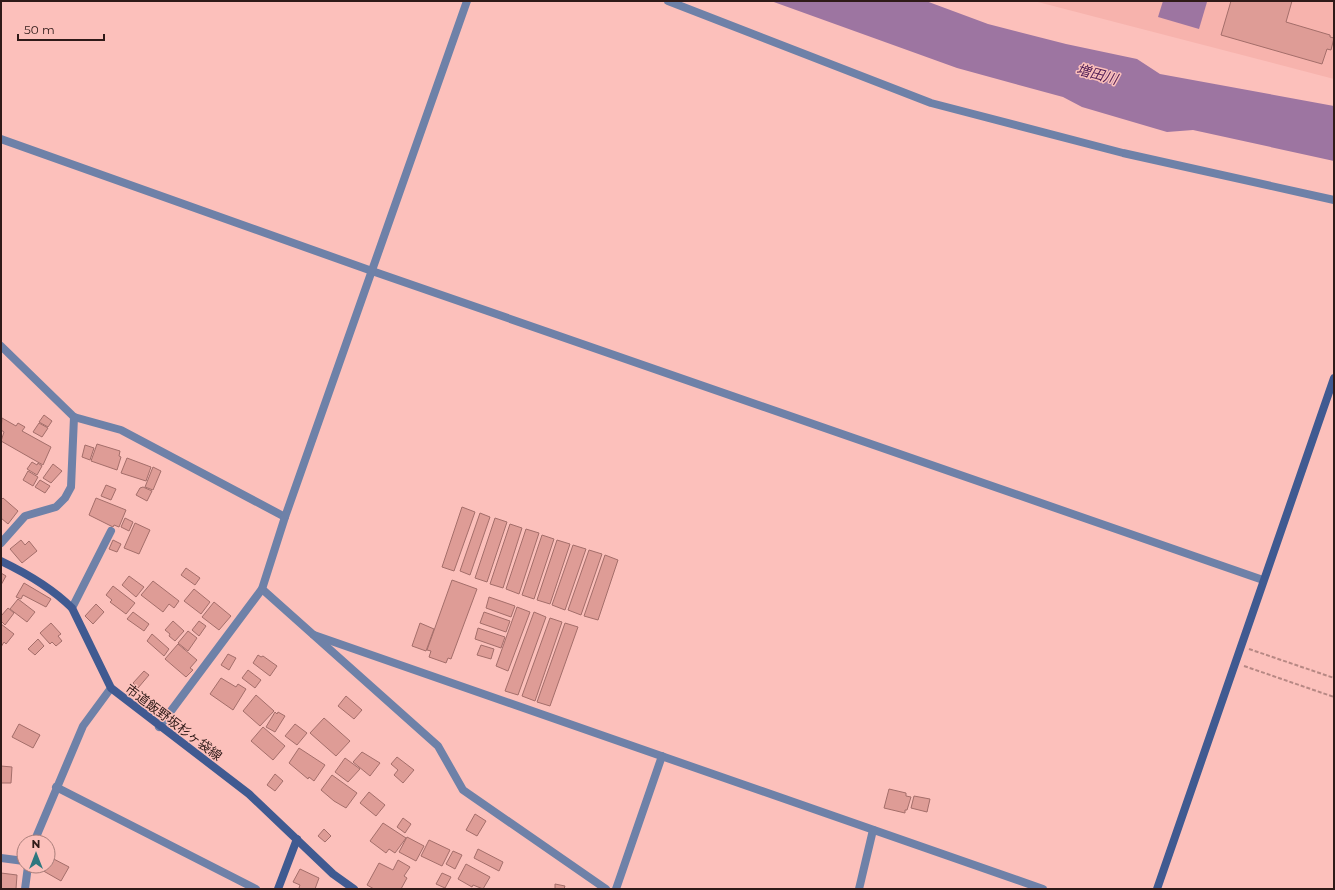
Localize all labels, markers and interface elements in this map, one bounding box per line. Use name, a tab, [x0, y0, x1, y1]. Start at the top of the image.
scale bar	[18, 16, 104, 42]
text: 50 m	[24, 22, 55, 37]
water label: 増田川	[1074, 60, 1122, 89]
street label: 市道飯野坂杉ヶ袋線	[122, 680, 226, 764]
north arrow	[16, 834, 56, 874]
text: N	[32, 837, 40, 851]

